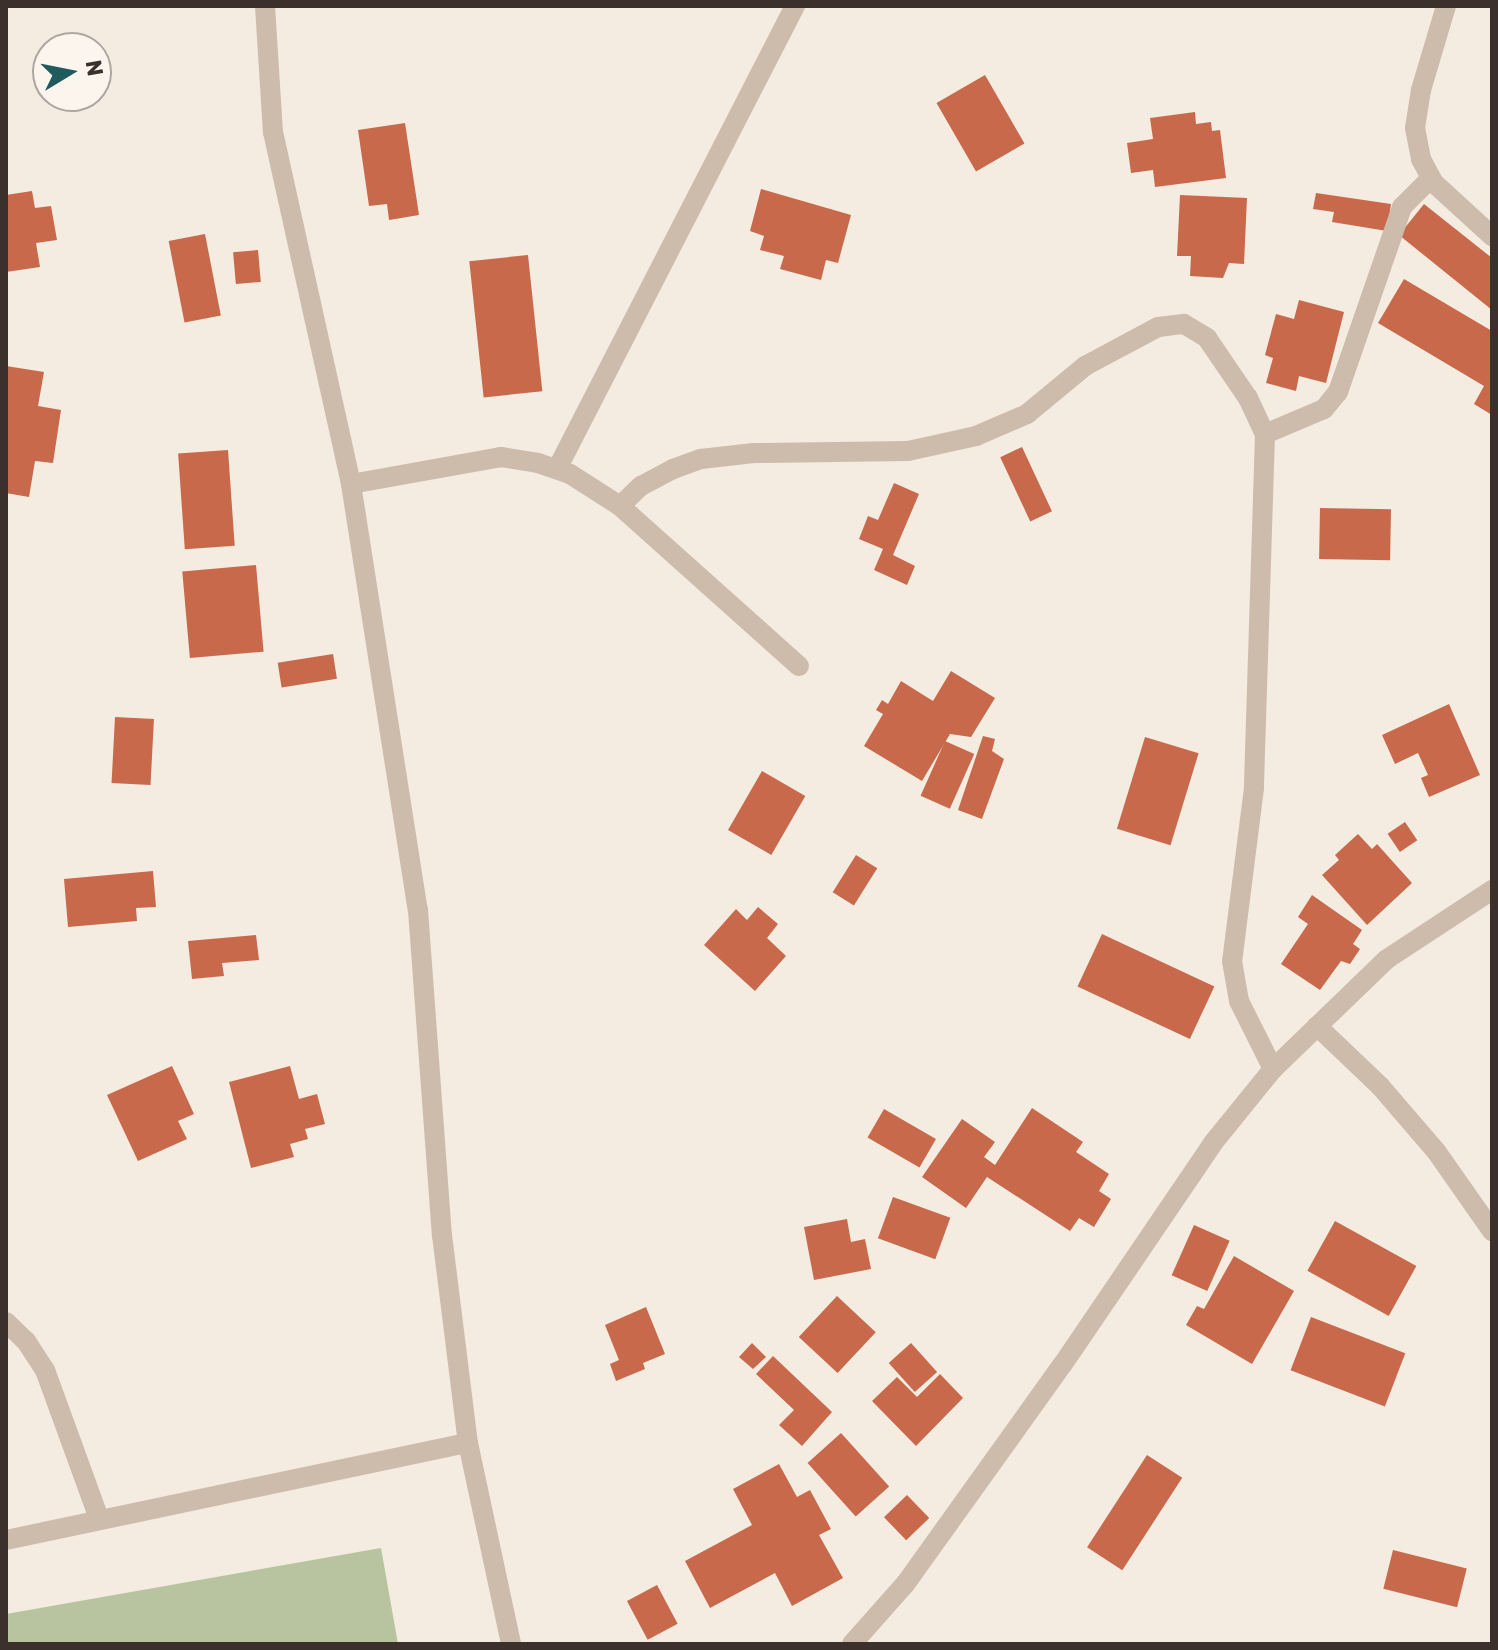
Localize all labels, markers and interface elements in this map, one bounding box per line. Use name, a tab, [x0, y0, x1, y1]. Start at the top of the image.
north arrow	[32, 32, 112, 112]
text: N	[79, 58, 109, 78]

